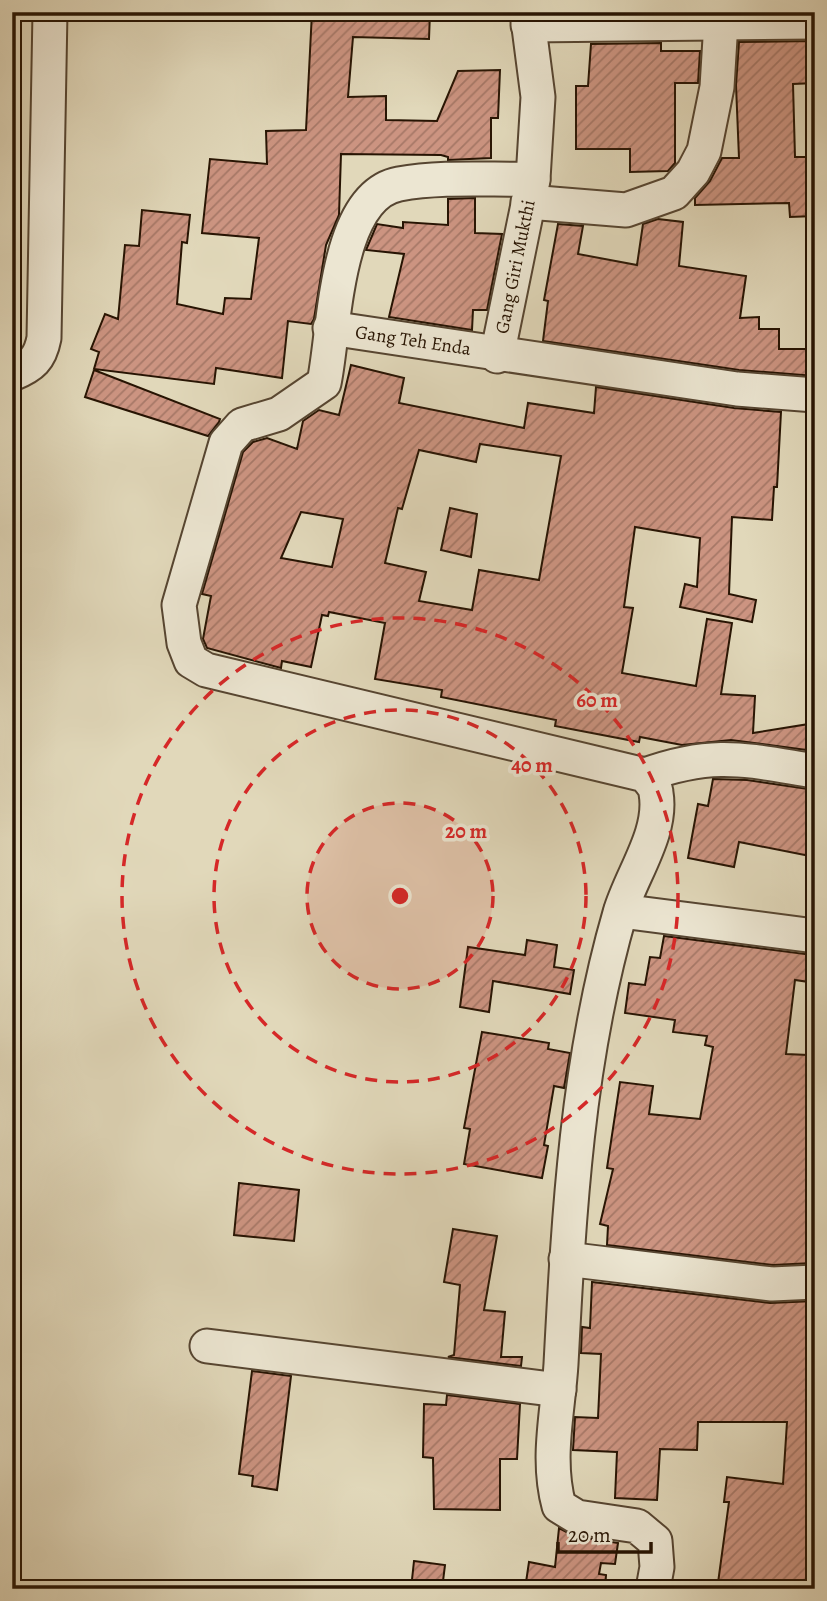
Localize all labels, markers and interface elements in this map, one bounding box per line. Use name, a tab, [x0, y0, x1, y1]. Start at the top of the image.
street label: Gang Giri Mukthi	[489, 197, 542, 336]
street label: Gang Teh Enda	[353, 319, 473, 362]
text: 60 m	[576, 686, 618, 714]
text: 40 m	[511, 751, 553, 779]
text: 20 m	[445, 817, 487, 845]
centre of rings	[388, 884, 412, 908]
scale bar	[558, 1510, 650, 1554]
text: 20 m	[568, 1521, 611, 1549]

